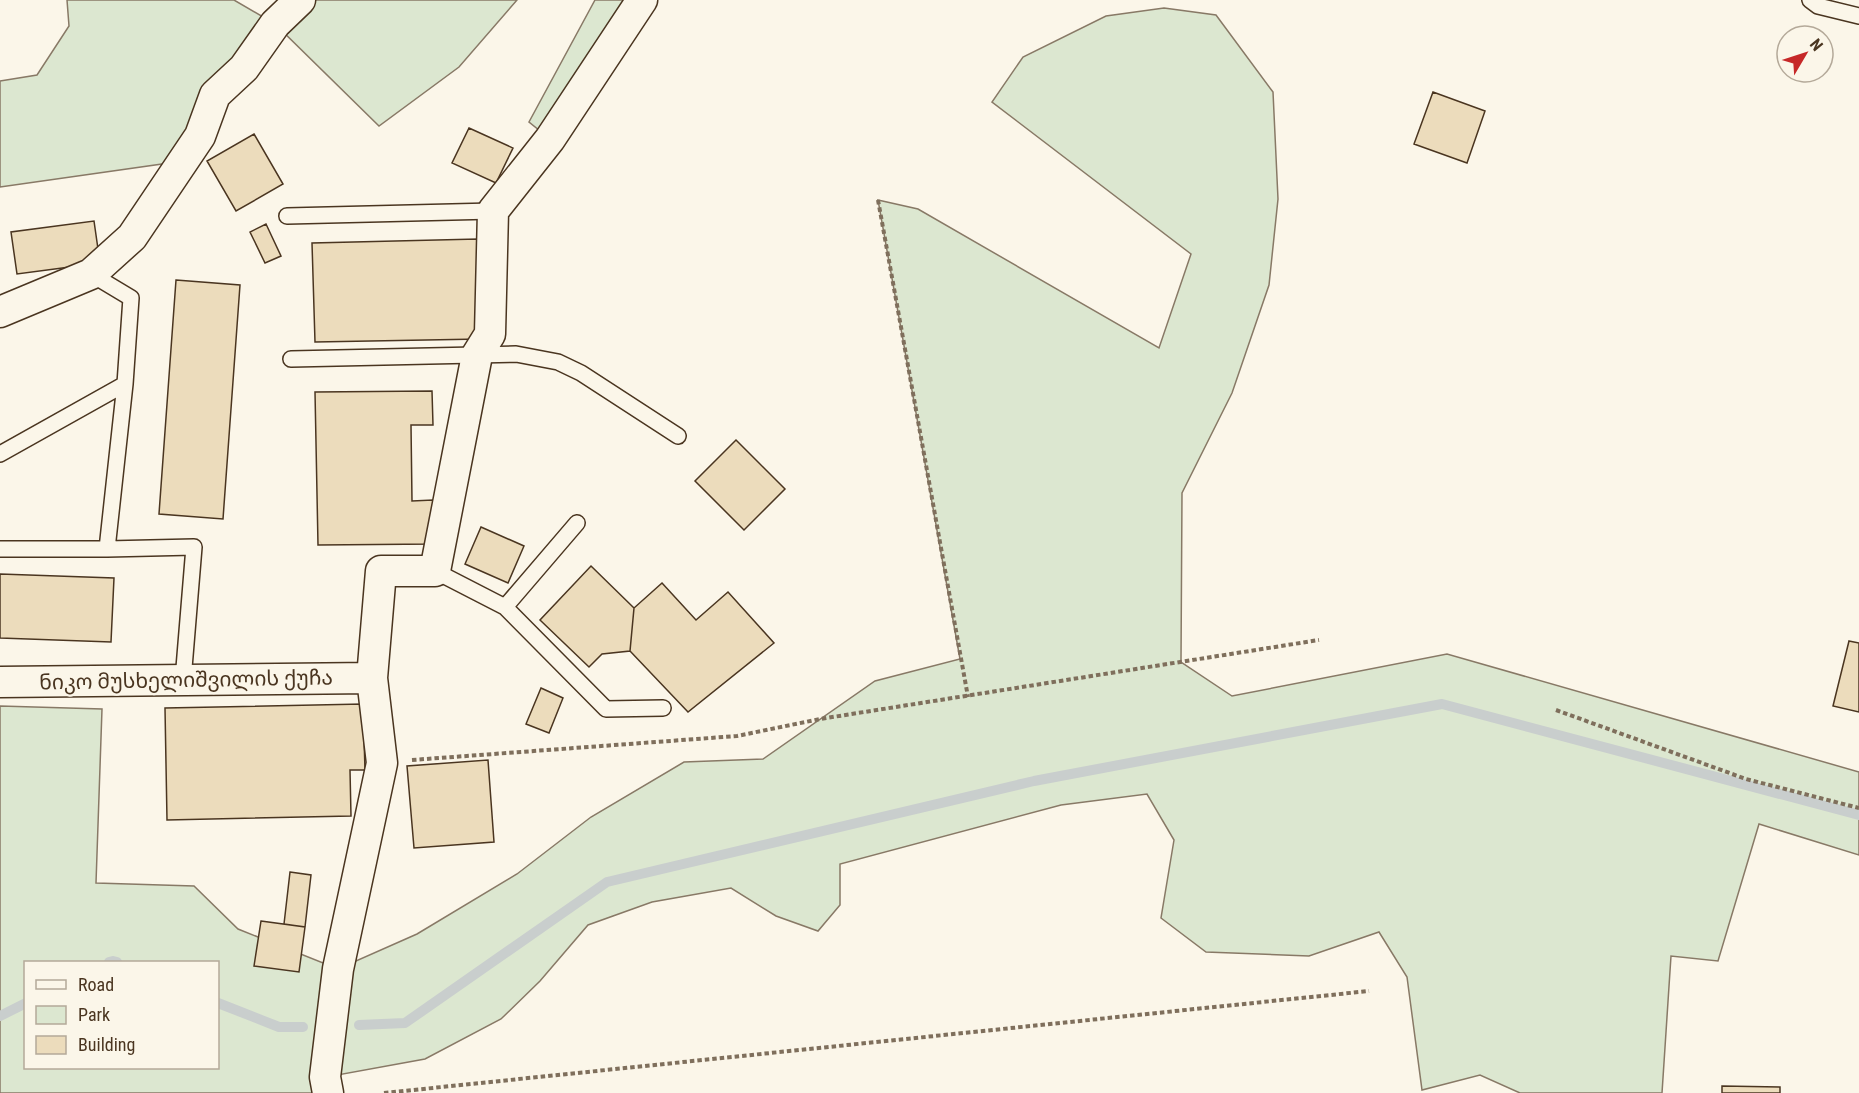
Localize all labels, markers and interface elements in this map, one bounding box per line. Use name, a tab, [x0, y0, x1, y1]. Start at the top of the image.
north arrow	[1775, 24, 1835, 84]
text: N	[1806, 35, 1827, 55]
street label: ნიკო მუსხელიშვილის ქუჩა	[39, 665, 333, 696]
legend	[24, 961, 219, 1069]
text: Road	[78, 974, 114, 995]
text: Park	[78, 1004, 110, 1025]
text: Building	[78, 1034, 135, 1055]

